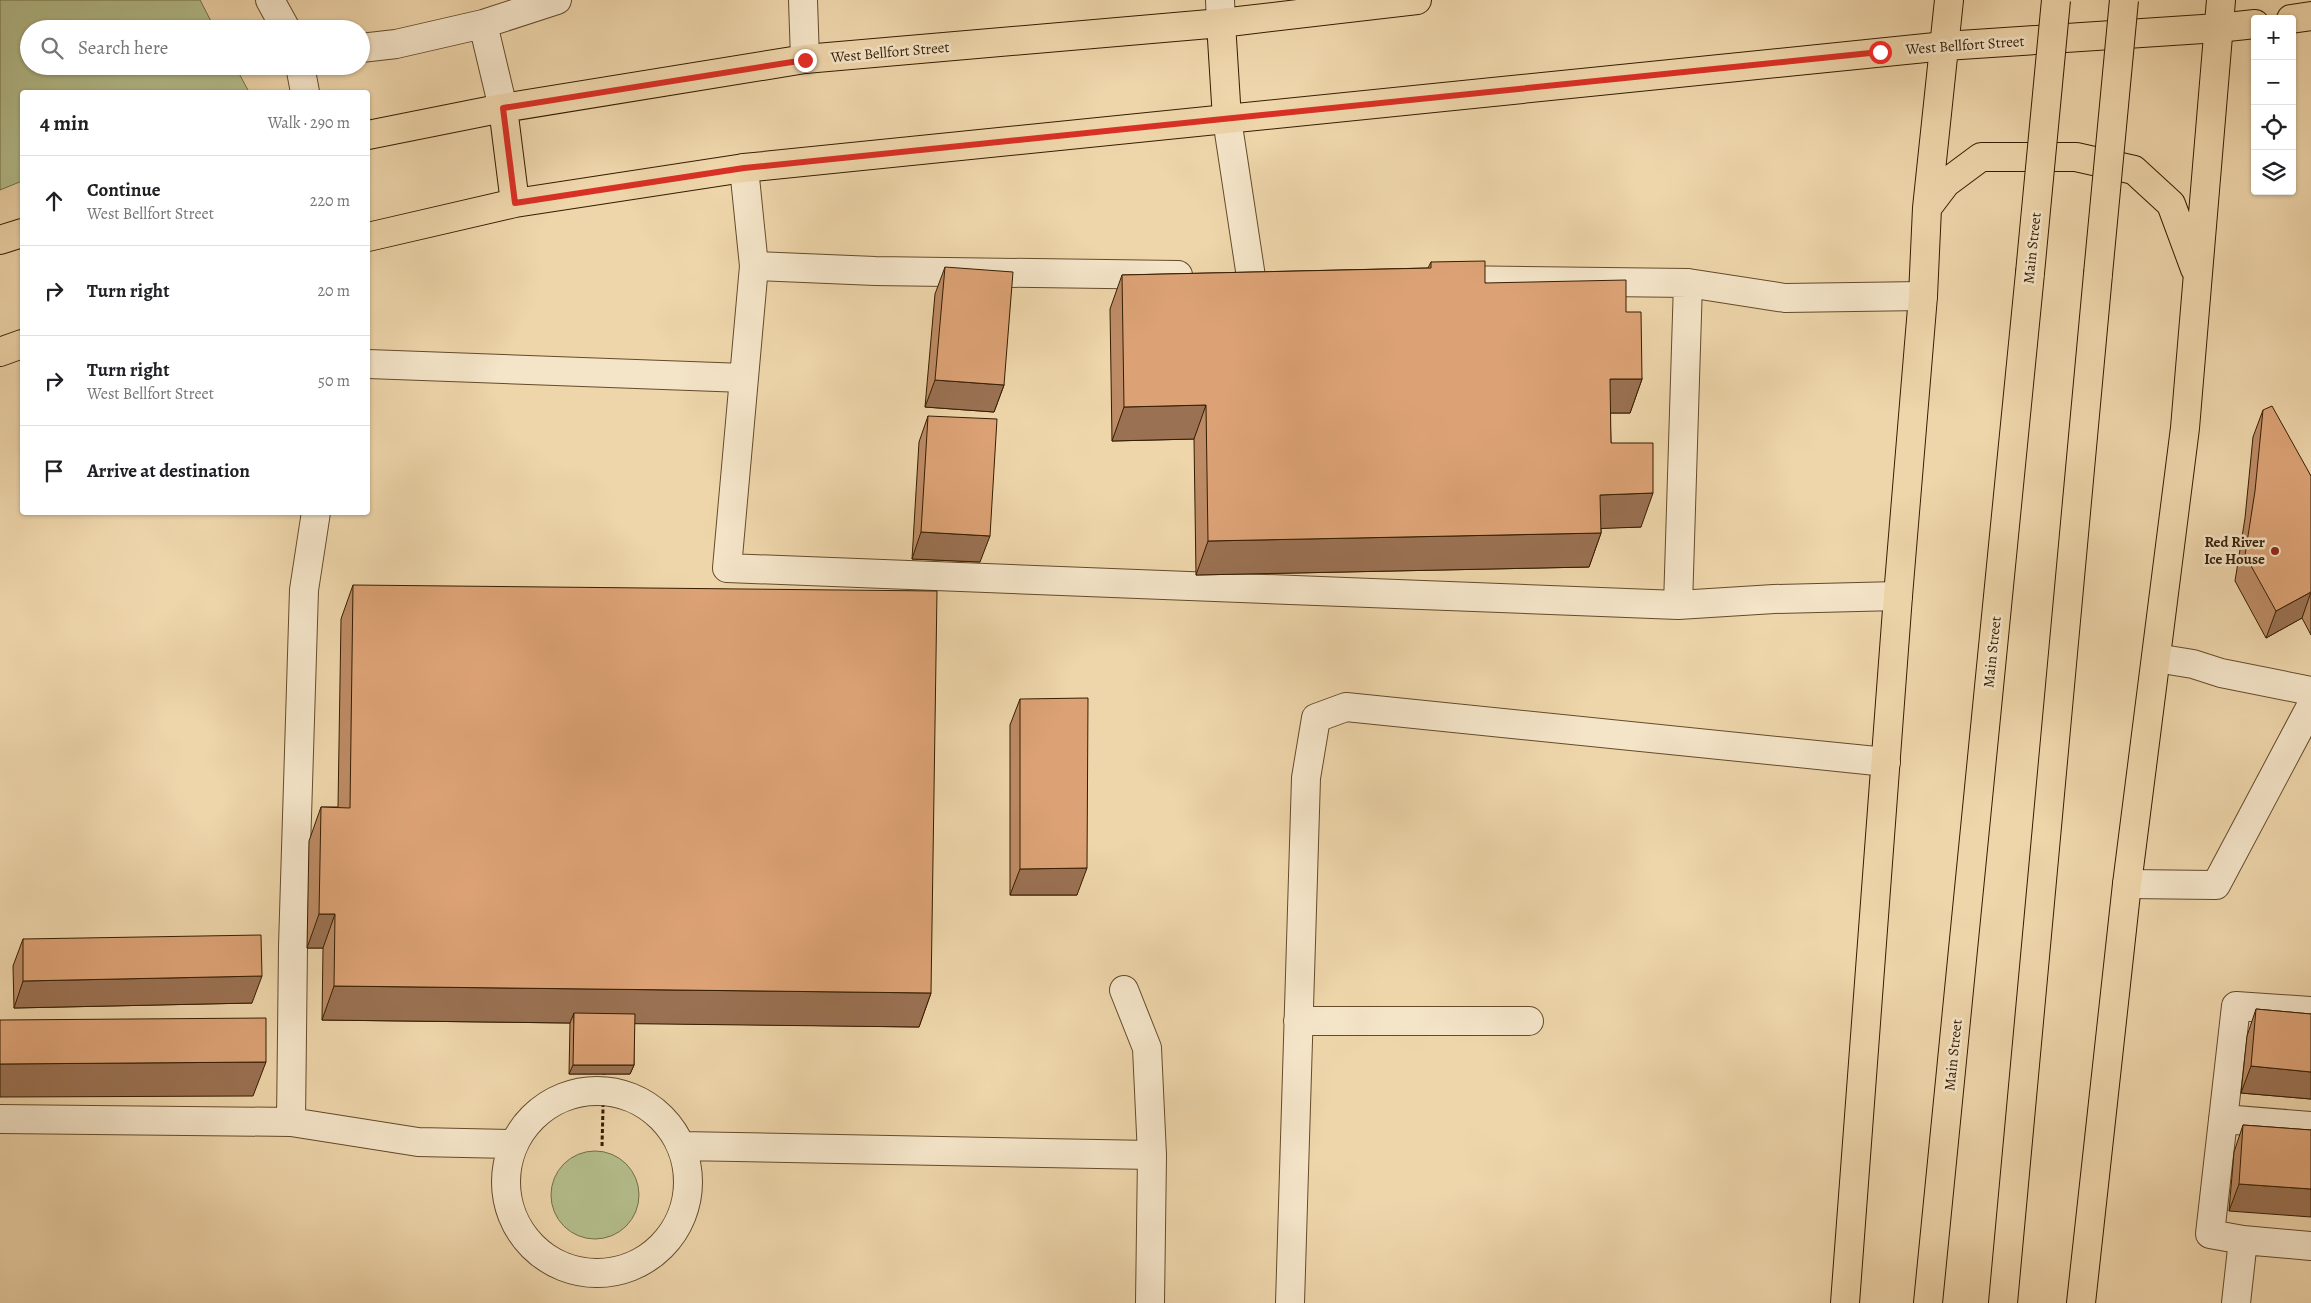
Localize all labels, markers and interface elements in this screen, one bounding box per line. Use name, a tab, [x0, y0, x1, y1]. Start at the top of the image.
map controls	[2251, 15, 2296, 195]
button: +	[2251, 15, 2296, 60]
search box	[20, 20, 370, 75]
street label: West Bellfort Street	[1904, 31, 2025, 59]
icon: search	[38, 34, 66, 62]
text: Search here	[78, 35, 168, 61]
street label: West Bellfort Street	[829, 37, 950, 67]
route start	[1869, 41, 1892, 64]
route end	[794, 49, 817, 72]
button: −	[2251, 60, 2296, 105]
button: locate	[2251, 105, 2296, 150]
text: 4 min	[40, 109, 89, 137]
text: Walk · 290 m	[268, 112, 350, 134]
button: layers	[2251, 150, 2296, 195]
text: Continue	[87, 177, 161, 203]
icon: ahead	[40, 187, 68, 215]
text: 220 m	[310, 190, 350, 212]
text: West Bellfort Street	[87, 203, 214, 225]
street label: Main Street	[2018, 211, 2046, 285]
icon: right	[40, 277, 68, 305]
text: Turn right	[87, 278, 169, 304]
text: 20 m	[317, 280, 350, 302]
text: Turn right	[87, 357, 169, 383]
icon: right	[40, 367, 68, 395]
text: 50 m	[318, 370, 350, 392]
text: West Bellfort Street	[87, 383, 214, 405]
icon: arrive	[40, 457, 68, 485]
text: Arrive at destination	[87, 458, 250, 484]
place label: Red River Ice House	[2204, 532, 2265, 569]
marker: Red River Ice House	[2269, 545, 2281, 557]
street label: Main Street	[1978, 615, 2006, 689]
street label: Main Street	[1939, 1018, 1967, 1092]

